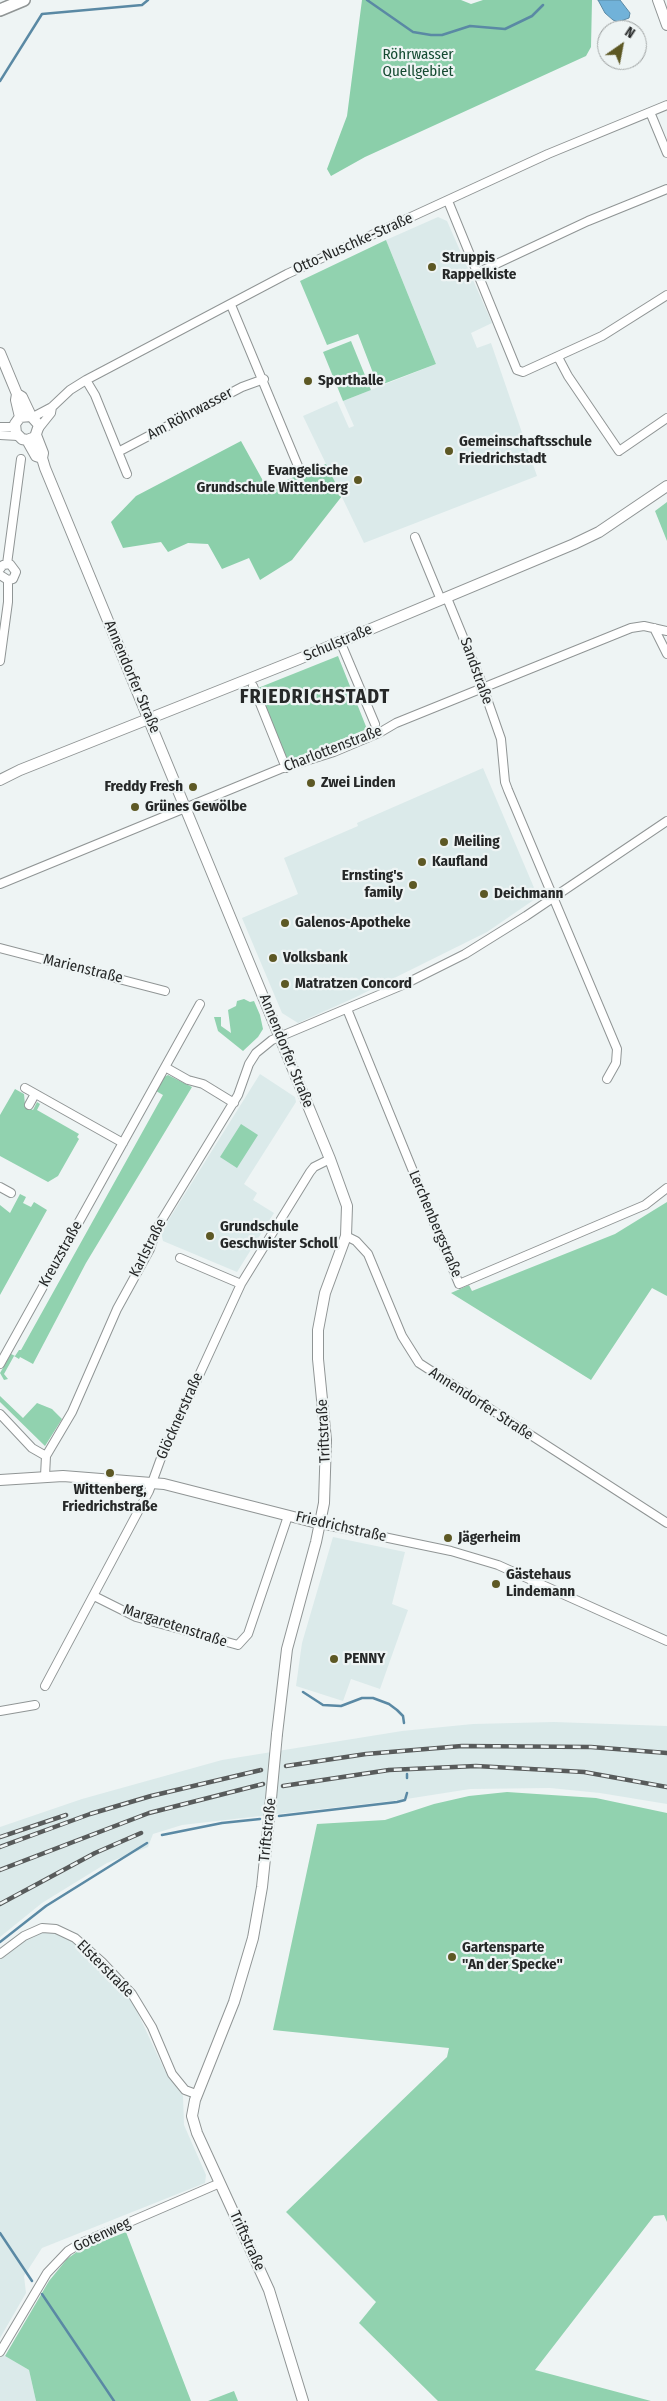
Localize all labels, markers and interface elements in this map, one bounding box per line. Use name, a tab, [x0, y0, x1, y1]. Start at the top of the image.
north arrow	[597, 20, 647, 70]
text: N	[622, 23, 638, 42]
park label: Röhrwasser Quellgebiet	[382, 46, 454, 81]
street label: Otto-Nuschke-Straße	[290, 210, 416, 278]
place label: Struppis Rappelkiste	[442, 249, 516, 284]
marker: Struppis Rappelkiste	[426, 261, 438, 273]
place label: Sporthalle	[318, 372, 384, 390]
marker: Sporthalle	[302, 375, 314, 387]
street label: Am Röhrwasser	[144, 384, 236, 444]
place label: Gemeinschaftsschule Friedrichstadt	[459, 433, 592, 468]
marker: Gemeinschaftsschule Friedrichstadt	[443, 445, 455, 457]
place label: Evangelische Grundschule Wittenberg	[197, 462, 348, 497]
marker: Evangelische Grundschule Wittenberg	[352, 474, 364, 486]
street label: Annendorfer Straße	[100, 618, 164, 736]
street label: Schulstraße	[301, 621, 375, 665]
street label: Sandstraße	[456, 635, 496, 707]
district label: FRIEDRICHSTADT	[238, 685, 392, 709]
street label: Charlottenstraße	[281, 722, 385, 776]
place label: Zwei Linden	[321, 774, 396, 792]
marker: Zwei Linden	[305, 777, 317, 789]
place label: Freddy Fresh	[104, 778, 183, 796]
marker: Freddy Fresh	[187, 781, 199, 793]
place label: Grünes Gewölbe	[145, 798, 247, 816]
marker: Grünes Gewölbe	[129, 801, 141, 813]
place label: Meiling	[454, 833, 500, 851]
marker: Meiling	[438, 836, 450, 848]
place label: Kaufland	[432, 853, 488, 871]
marker: Kaufland	[416, 856, 428, 868]
place label: Ernsting's family	[342, 867, 403, 902]
marker: Ernsting's family	[407, 879, 419, 891]
place label: Deichmann	[494, 885, 563, 903]
marker: Deichmann	[478, 888, 490, 900]
place label: Galenos-Apotheke	[295, 914, 411, 932]
marker: Galenos-Apotheke	[279, 917, 291, 929]
place label: Volksbank	[283, 949, 348, 967]
street label: Marienstraße	[41, 950, 125, 988]
marker: Volksbank	[267, 952, 279, 964]
place label: Matratzen Concord	[295, 975, 412, 993]
marker: Matratzen Concord	[279, 978, 291, 990]
street label: Annendorfer Straße	[255, 992, 317, 1110]
street label: Lerchenbergstraße	[404, 1168, 466, 1280]
street label: Karlstraße	[126, 1216, 170, 1280]
street label: Kreuzstraße	[35, 1218, 87, 1290]
place label: Grundschule Geschwister Scholl	[220, 1218, 338, 1253]
marker: Grundschule Geschwister Scholl	[204, 1230, 216, 1242]
street label: Annendorfer Straße	[425, 1364, 537, 1444]
street label: Glöcknerstraße	[153, 1370, 207, 1462]
street label: Triftstraße	[313, 1399, 335, 1463]
marker: Wittenberg, Friedrichstraße	[104, 1467, 116, 1479]
place label: Wittenberg, Friedrichstraße	[62, 1481, 158, 1516]
street label: Friedrichstraße	[294, 1508, 388, 1546]
place label: Jägerheim	[458, 1529, 521, 1547]
marker: Jägerheim	[442, 1532, 454, 1544]
place label: Gästehaus Lindemann	[506, 1566, 575, 1601]
marker: Gästehaus Lindemann	[490, 1578, 502, 1590]
street label: Margaretenstraße	[121, 1601, 229, 1651]
place label: PENNY	[344, 1650, 385, 1668]
marker: PENNY	[328, 1653, 340, 1665]
street label: Triftstraße	[256, 1797, 280, 1863]
street label: Elsterstraße	[73, 1937, 137, 2001]
place label: Gartensparte "An der Specke"	[462, 1939, 563, 1974]
marker: Gartensparte "An der Specke"	[446, 1951, 458, 1963]
street label: Triftstraße	[225, 2208, 269, 2274]
street label: Gotenweg	[71, 2214, 133, 2256]

